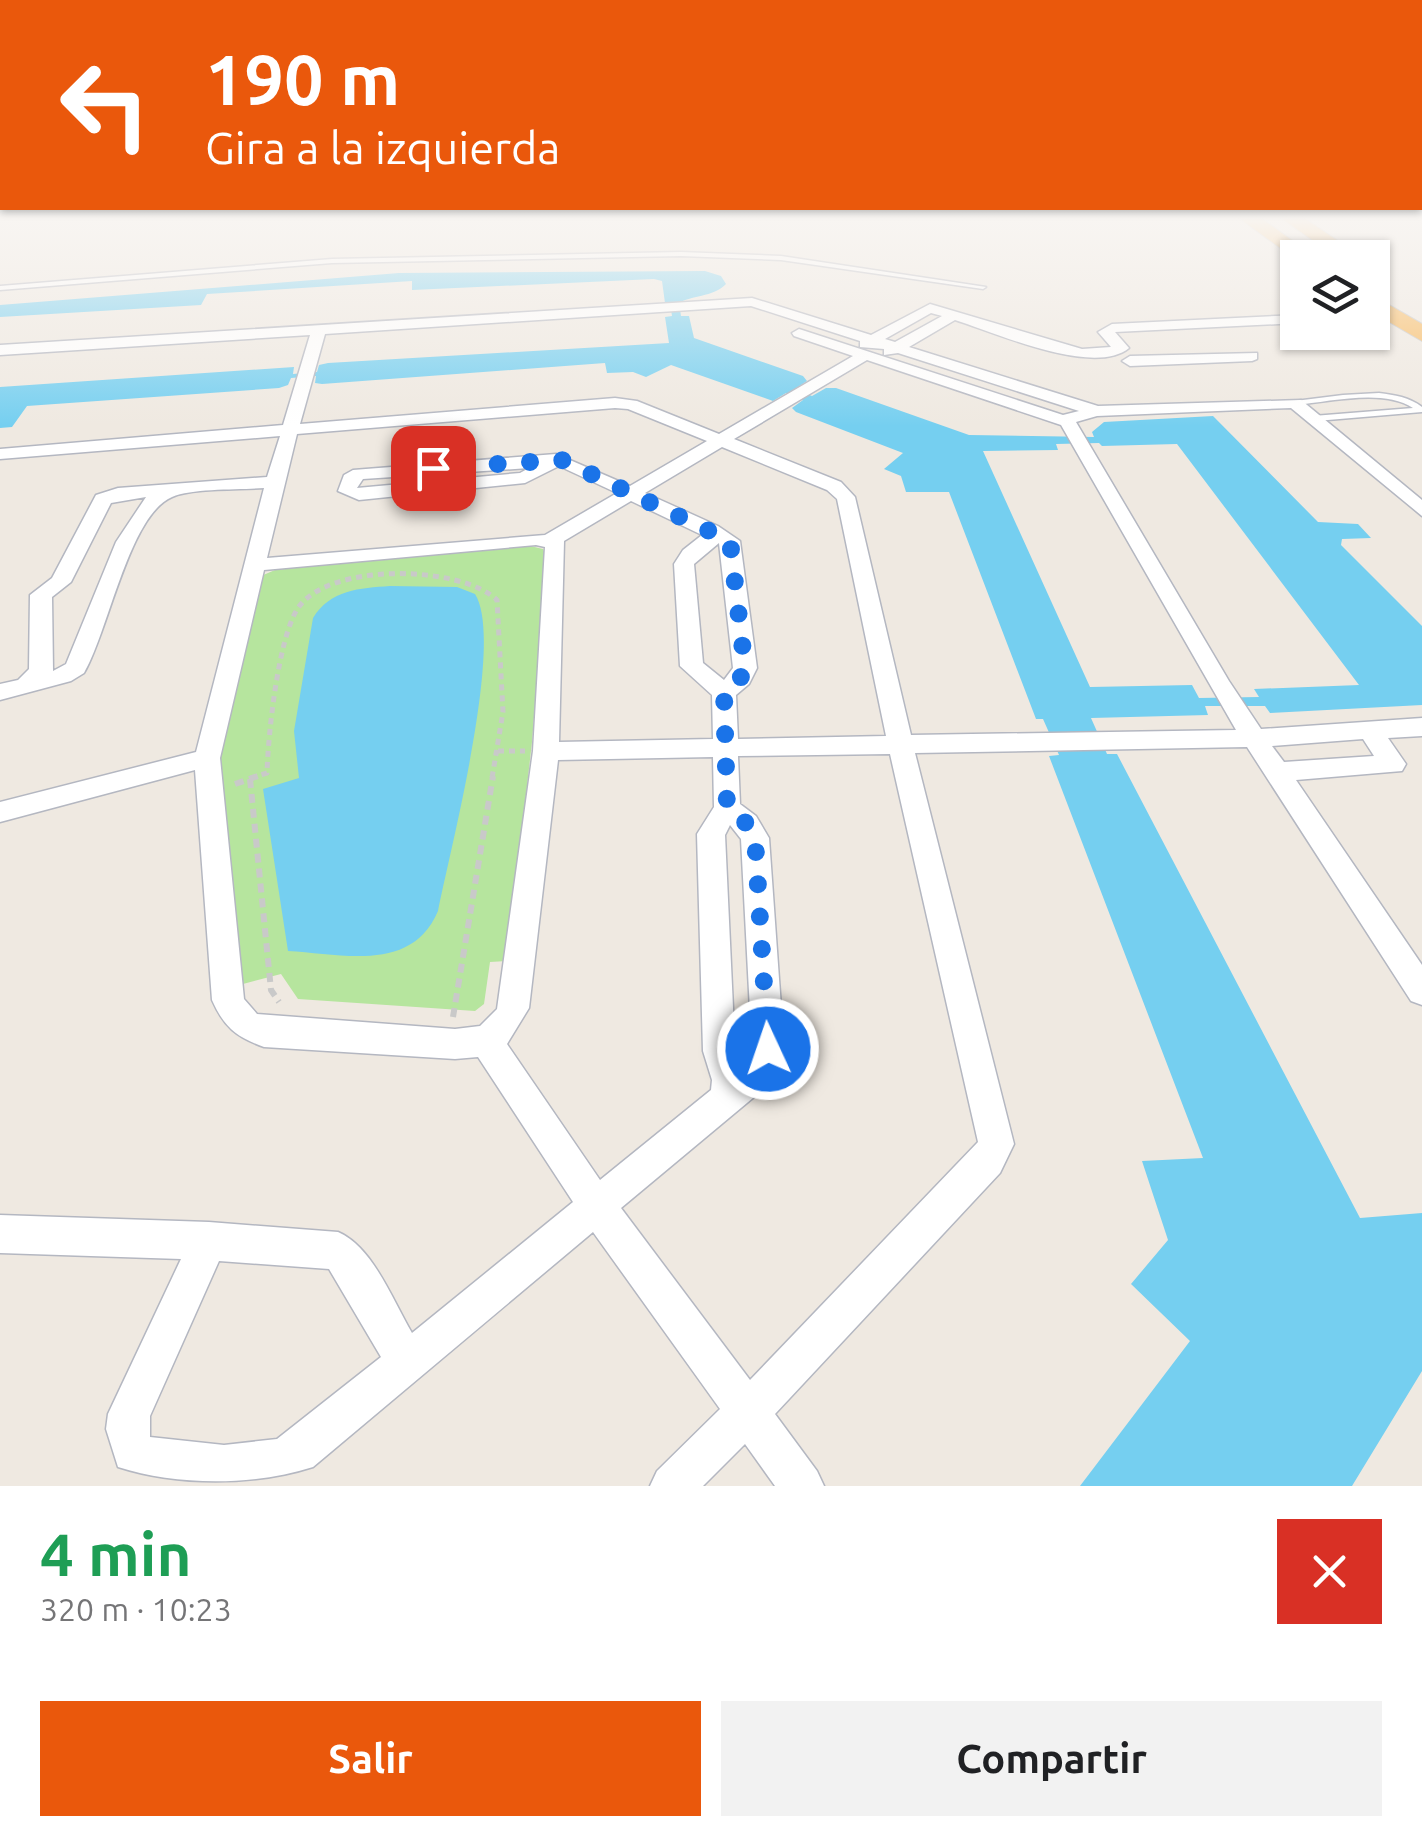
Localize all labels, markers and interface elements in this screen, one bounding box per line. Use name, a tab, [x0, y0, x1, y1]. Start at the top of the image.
icon: left	[40, 40, 170, 170]
text: 190 m	[205, 40, 400, 118]
text: Gira a la izquierda	[205, 122, 561, 173]
map controls	[1280, 240, 1390, 350]
button: layers	[1280, 240, 1390, 350]
pin	[391, 426, 476, 511]
icon: arrive	[406, 441, 461, 496]
position arrow	[716, 997, 820, 1101]
button: close	[1277, 1519, 1382, 1624]
text: 4 min	[40, 1520, 192, 1587]
text: 320 m · 10:23	[40, 1591, 232, 1627]
button: Salir	[40, 1701, 701, 1816]
button: Compartir	[721, 1701, 1382, 1816]

